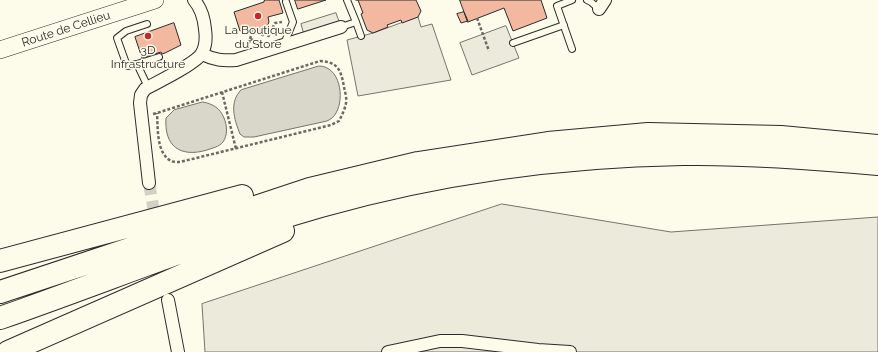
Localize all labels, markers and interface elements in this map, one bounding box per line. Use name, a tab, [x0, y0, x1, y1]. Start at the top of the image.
street label: Route de Cellieu	[20, 8, 112, 50]
marker: La Boutique du Store	[253, 11, 263, 21]
place label: La Boutique du Store	[224, 23, 292, 51]
marker: 3D Infrastructure	[143, 31, 153, 41]
place label: 3D Infrastructure	[111, 43, 185, 71]

